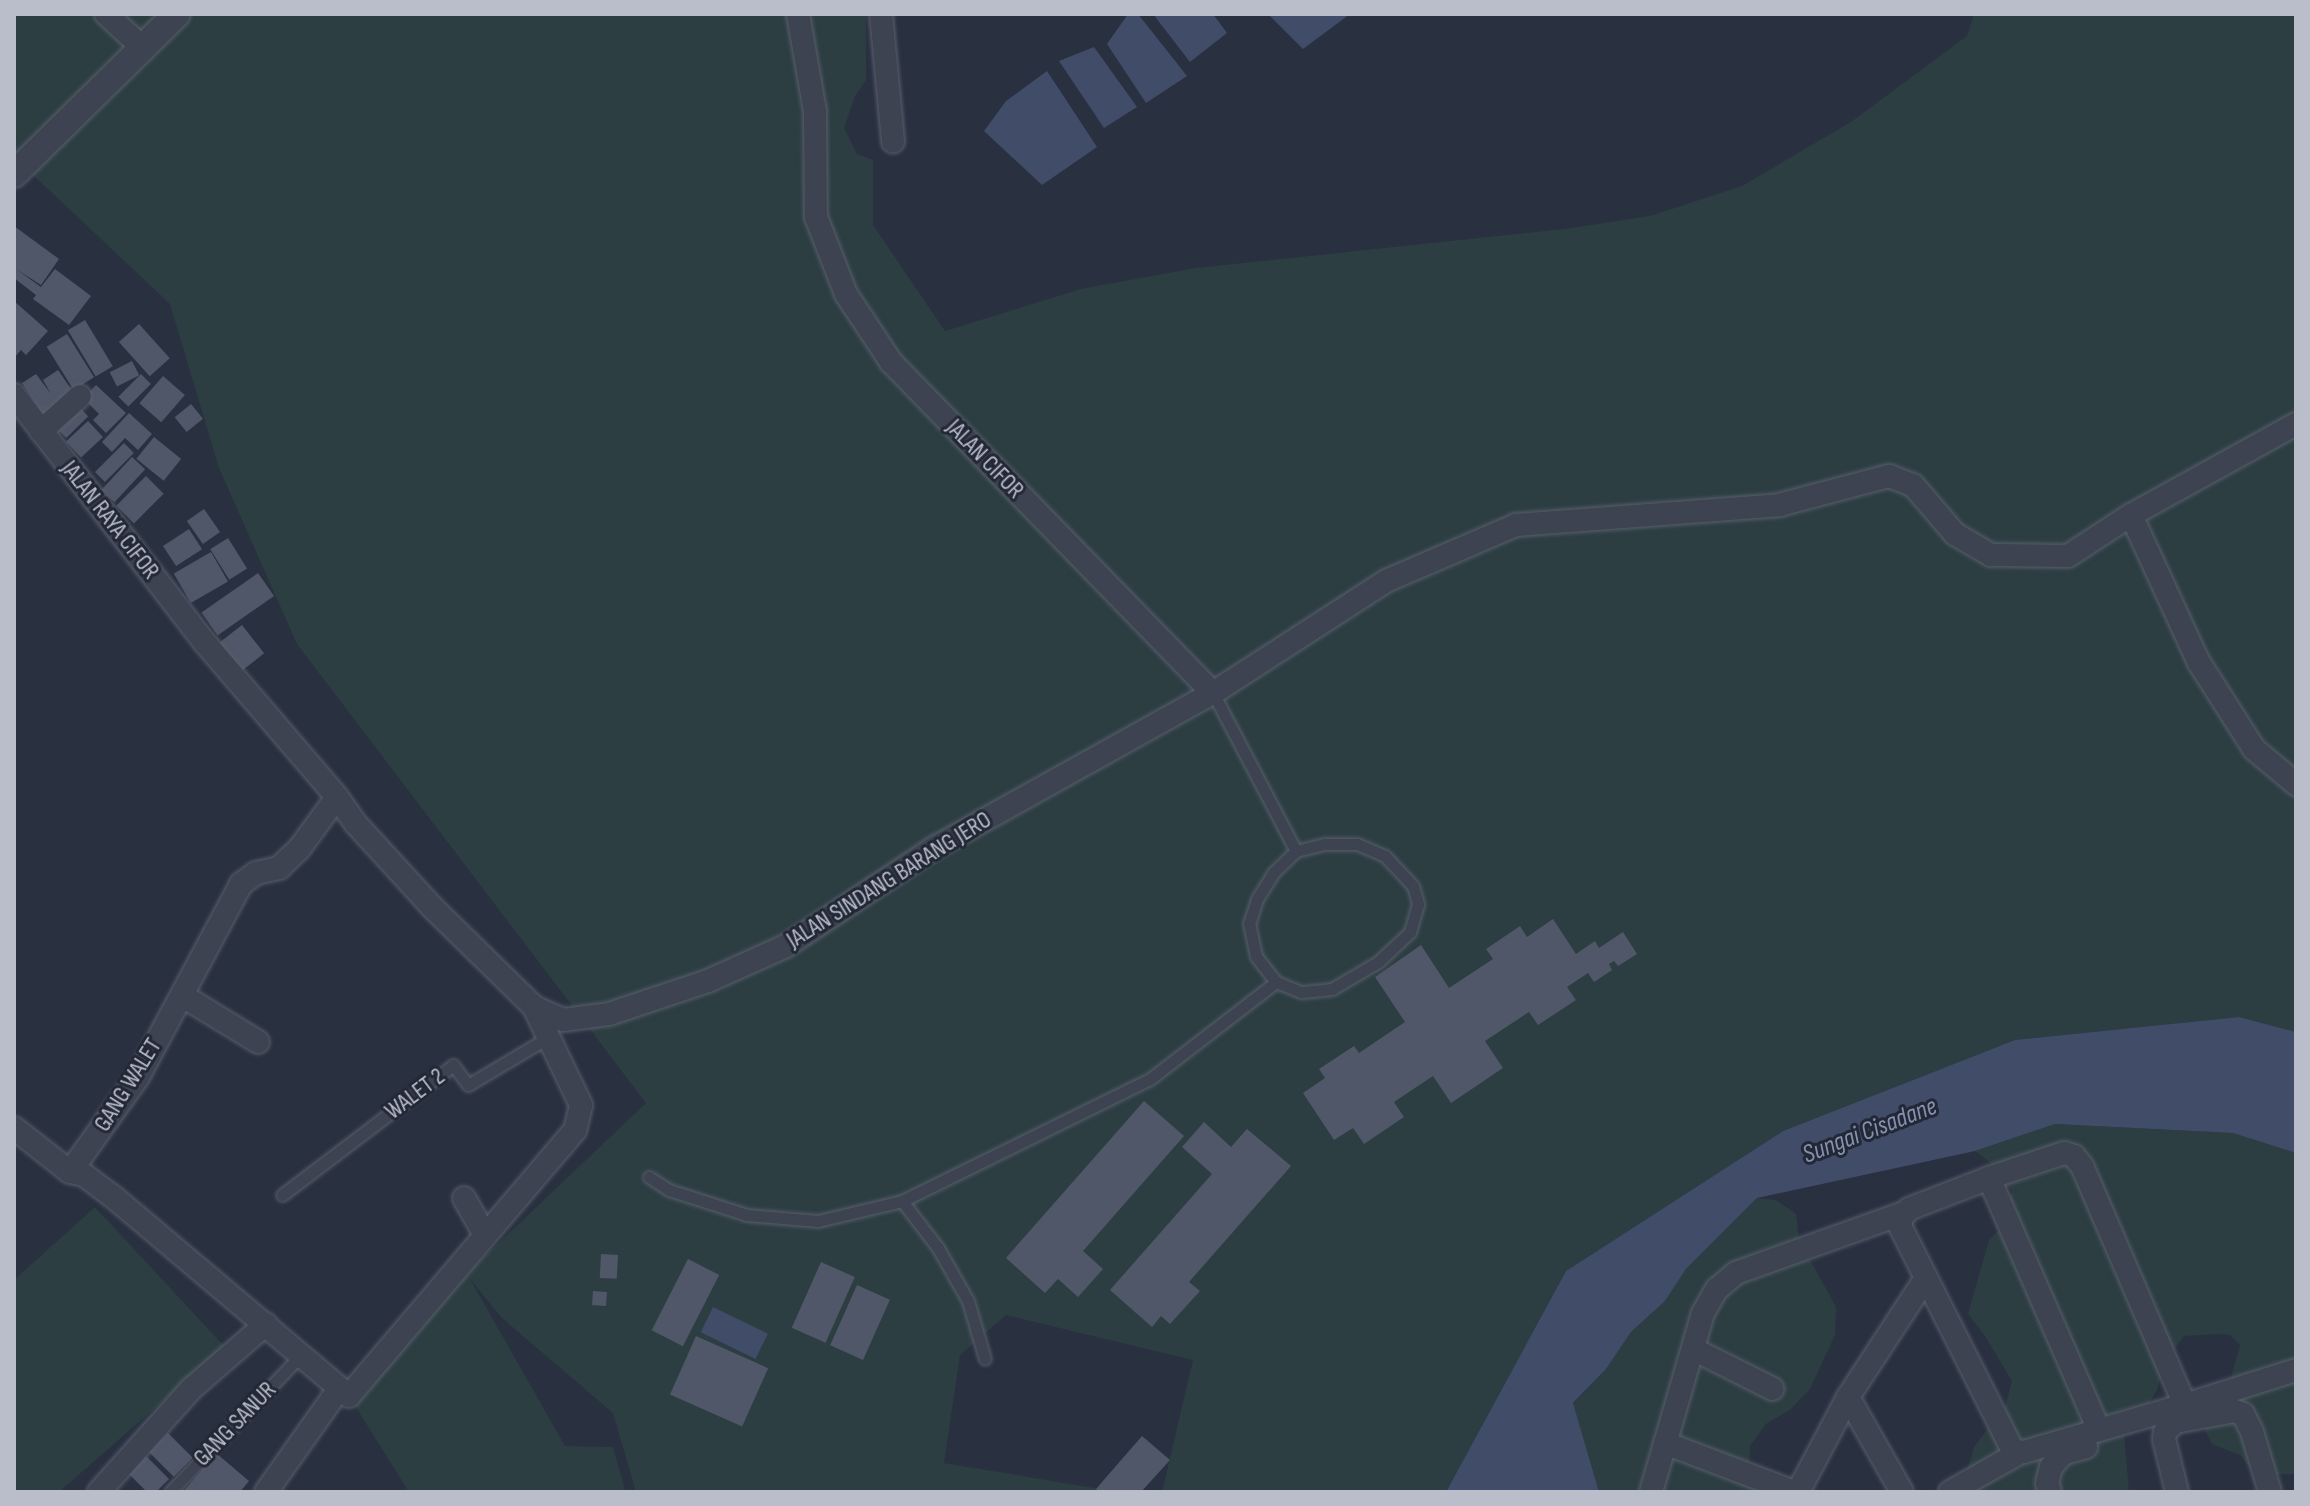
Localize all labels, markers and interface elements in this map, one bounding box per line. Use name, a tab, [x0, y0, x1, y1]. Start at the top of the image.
street label: JALAN CIFOR	[940, 413, 1030, 505]
street label: JALAN RAYA CIFOR	[55, 455, 165, 585]
street label: JALAN SINDANG BARANG JERO	[781, 805, 997, 955]
street label: GANG WALET	[88, 1033, 168, 1137]
street label: WALET 2	[379, 1062, 451, 1126]
water label: Sungai Cisadane	[1798, 1091, 1942, 1171]
street label: GANG SANUR	[188, 1376, 282, 1472]

